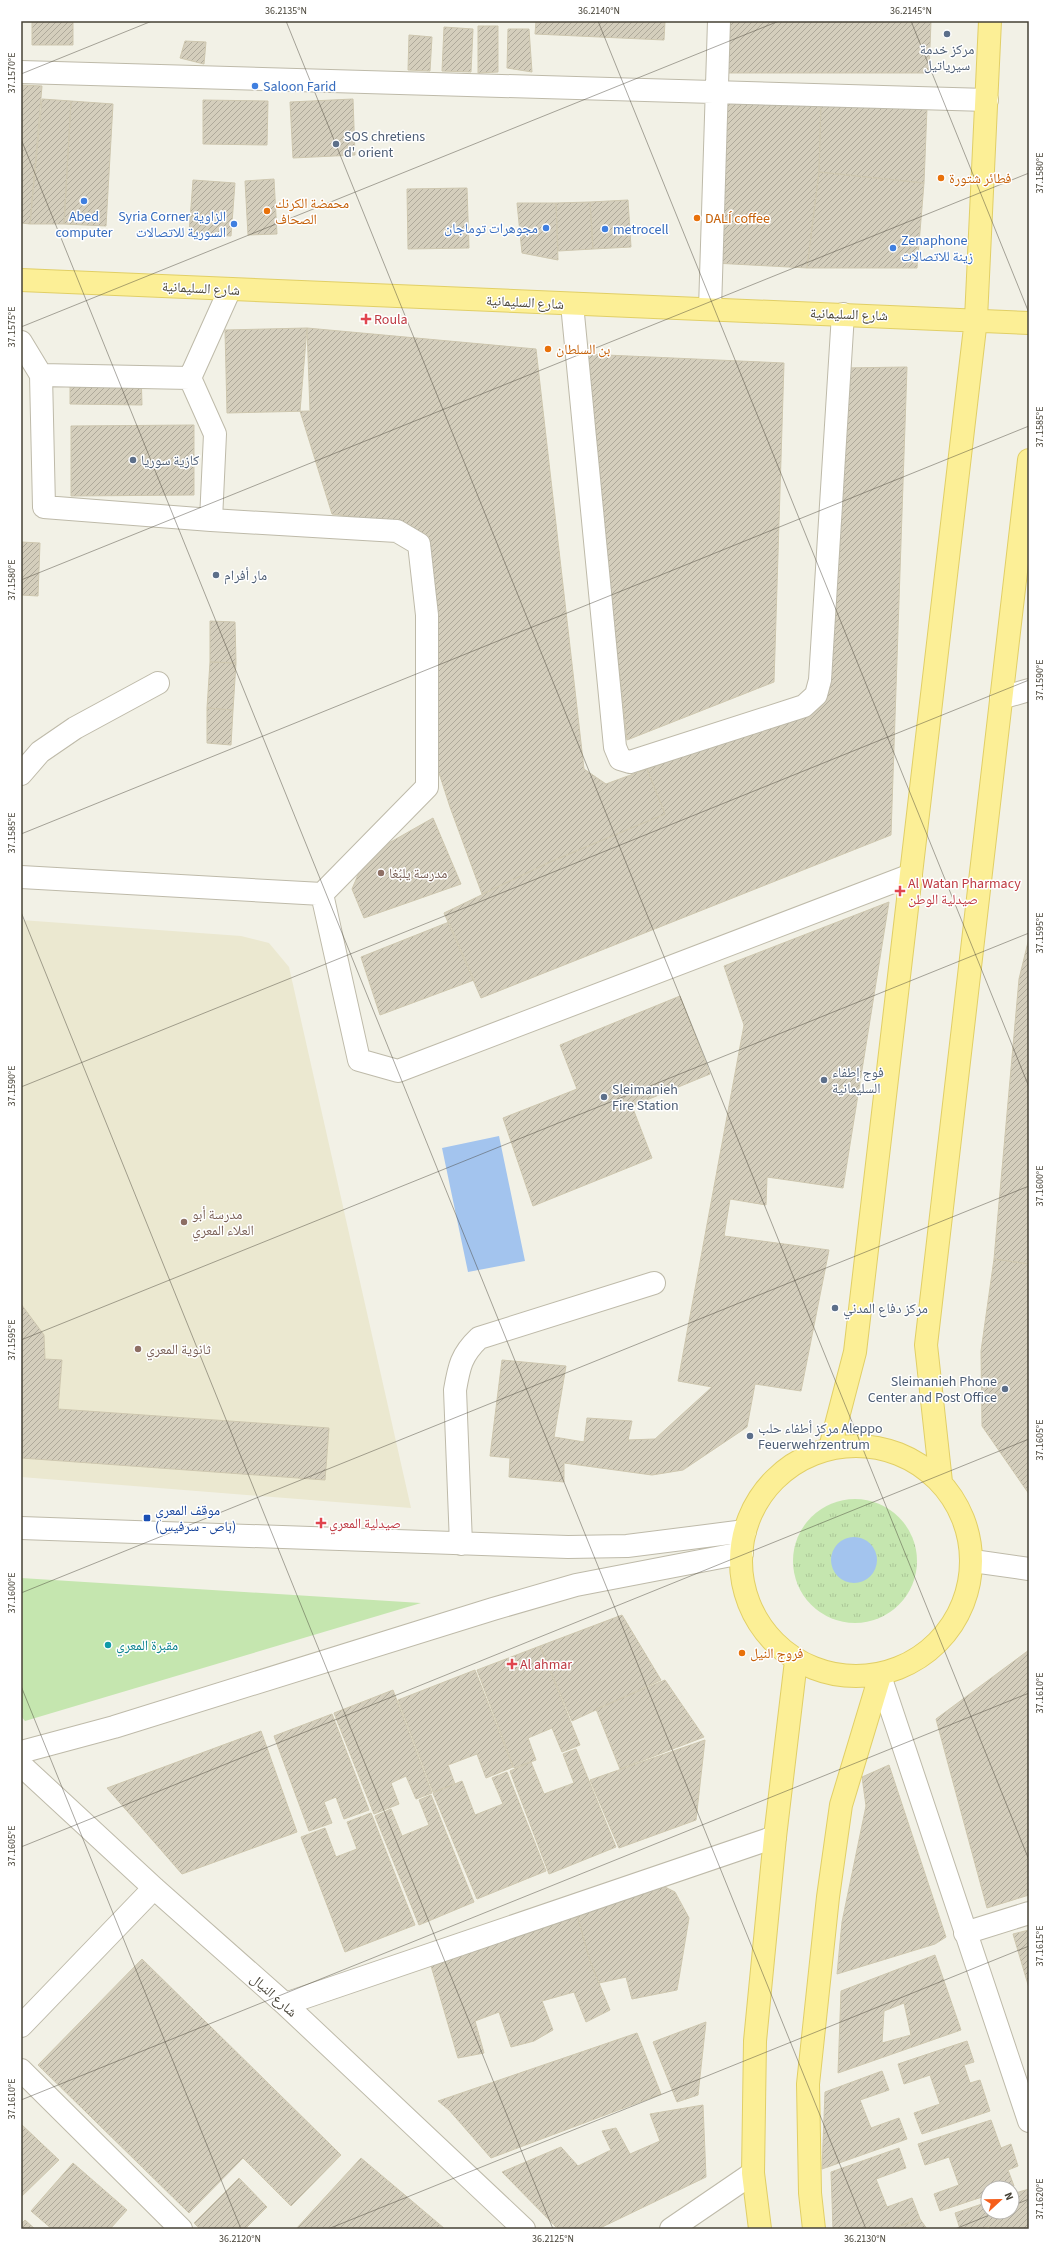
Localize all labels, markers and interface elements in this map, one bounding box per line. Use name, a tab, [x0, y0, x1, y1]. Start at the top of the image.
text: 36.2135°N	[265, 4, 307, 18]
text: 36.2140°N	[578, 4, 620, 18]
text: 36.2145°N	[890, 4, 932, 18]
marker: مركز خدمة سيرياتيل	[942, 29, 952, 39]
place label: مركز خدمة سيرياتيل	[920, 40, 974, 76]
text: 37.1570°E	[5, 53, 19, 93]
place label: Saloon Farid	[263, 77, 336, 97]
marker: Saloon Farid	[250, 81, 260, 91]
place label: SOS chretiens d' orient	[344, 127, 425, 163]
marker: SOS chretiens d' orient	[331, 139, 341, 149]
text: 37.1580°E	[1033, 153, 1047, 193]
place label: فطائر شتورة	[949, 169, 1012, 189]
marker: فطائر شتورة	[936, 173, 946, 183]
place label: محمضة الكرنك الصحاف	[275, 194, 349, 230]
marker: Abed computer	[79, 196, 89, 206]
marker: محمضة الكرنك الصحاف	[262, 206, 272, 216]
place label: Abed computer	[55, 207, 113, 243]
place label: Syria Corner الزاوية السورية للاتصالات	[118, 207, 226, 243]
place label: DALÍ coffee	[705, 209, 770, 229]
marker: DALÍ coffee	[692, 213, 702, 223]
marker: Syria Corner الزاوية السورية للاتصالات	[229, 219, 239, 229]
place label: مجوهرات توماجان	[444, 219, 538, 239]
place label: metrocell	[613, 220, 669, 240]
marker: مجوهرات توماجان	[541, 223, 551, 233]
marker: metrocell	[600, 224, 610, 234]
place label: Zenaphone زينة للاتصالات	[901, 231, 973, 267]
marker: Zenaphone زينة للاتصالات	[888, 243, 898, 253]
street label: شارع السليمانية	[161, 277, 240, 301]
street label: شارع السليمانية	[485, 291, 564, 315]
street label: شارع السليمانية	[810, 304, 888, 326]
text: 37.1575°E	[5, 307, 19, 347]
place label: Roula	[374, 310, 408, 330]
marker: Roula	[361, 314, 371, 324]
place label: بن السلطان	[556, 340, 611, 360]
marker: بن السلطان	[543, 344, 553, 354]
text: 37.1585°E	[1033, 407, 1047, 447]
place label: كازية سوريا	[141, 451, 199, 471]
marker: كازية سوريا	[128, 455, 138, 465]
text: 37.1580°E	[5, 560, 19, 600]
place label: مار أفرام	[224, 566, 267, 586]
marker: مار أفرام	[211, 570, 221, 580]
text: 37.1590°E	[1033, 660, 1047, 700]
text: 37.1585°E	[5, 813, 19, 853]
place label: مدرسة يلبُغا	[389, 864, 447, 884]
marker: مدرسة يلبُغا	[376, 868, 386, 878]
place label: Al Watan Pharmacy صيدلية الوطن	[908, 874, 1021, 910]
marker: Al Watan Pharmacy صيدلية الوطن	[895, 886, 905, 896]
text: 37.1595°E	[1033, 913, 1047, 953]
place label: فوج إطفاء السليمانية	[832, 1063, 884, 1099]
text: 37.1590°E	[5, 1066, 19, 1106]
marker: فوج إطفاء السليمانية	[819, 1075, 829, 1085]
place label: Sleimanieh Fire Station	[612, 1080, 679, 1116]
marker: Sleimanieh Fire Station	[599, 1092, 609, 1102]
text: 37.1600°E	[1033, 1166, 1047, 1206]
place label: مدرسة أبو العلاء المعري	[192, 1205, 254, 1242]
marker: مدرسة أبو العلاء المعري	[179, 1217, 189, 1227]
place label: مركز دفاع المدني	[843, 1299, 928, 1320]
marker: مركز دفاع المدني	[830, 1303, 840, 1313]
text: 37.1595°E	[5, 1320, 19, 1360]
place label: ثانوية المعري	[146, 1340, 211, 1361]
marker: ثانوية المعري	[133, 1344, 143, 1354]
place label: Sleimanieh Phone Center and Post Office	[868, 1372, 997, 1408]
marker: Sleimanieh Phone Center and Post Office	[1000, 1384, 1010, 1394]
place label: مركز أطفاء حلب Aleppo Feuerwehrzentrum	[758, 1419, 883, 1455]
text: 37.1605°E	[1033, 1420, 1047, 1460]
marker: مركز أطفاء حلب Aleppo Feuerwehrzentrum	[745, 1431, 755, 1441]
place label: موقف المعري (باص - سرفيس)	[155, 1501, 236, 1537]
marker: موقف المعري (باص - سرفيس)	[142, 1513, 152, 1523]
place label: صيدلية المعري	[329, 1514, 401, 1535]
marker: صيدلية المعري	[316, 1518, 326, 1528]
text: 37.1600°E	[5, 1573, 19, 1613]
place label: مقبرة المعري	[116, 1636, 178, 1657]
marker: مقبرة المعري	[103, 1640, 113, 1650]
place label: فروج النيل	[750, 1644, 804, 1664]
marker: فروج النيل	[737, 1648, 747, 1658]
place label: Al ahmar	[520, 1655, 572, 1675]
marker: Al ahmar	[507, 1659, 517, 1669]
text: 37.1610°E	[1033, 1673, 1047, 1713]
text: 37.1605°E	[5, 1826, 19, 1866]
text: 37.1615°E	[1033, 1926, 1047, 1966]
street label: شارع النيال	[246, 1969, 301, 2022]
text: 37.1610°E	[5, 2079, 19, 2119]
text: 37.1620°E	[1033, 2179, 1047, 2219]
north arrow	[980, 2180, 1020, 2220]
text: N	[1000, 2190, 1017, 2203]
text: 36.2120°N	[219, 2232, 261, 2246]
text: 36.2125°N	[532, 2232, 574, 2246]
text: 36.2130°N	[844, 2232, 886, 2246]

